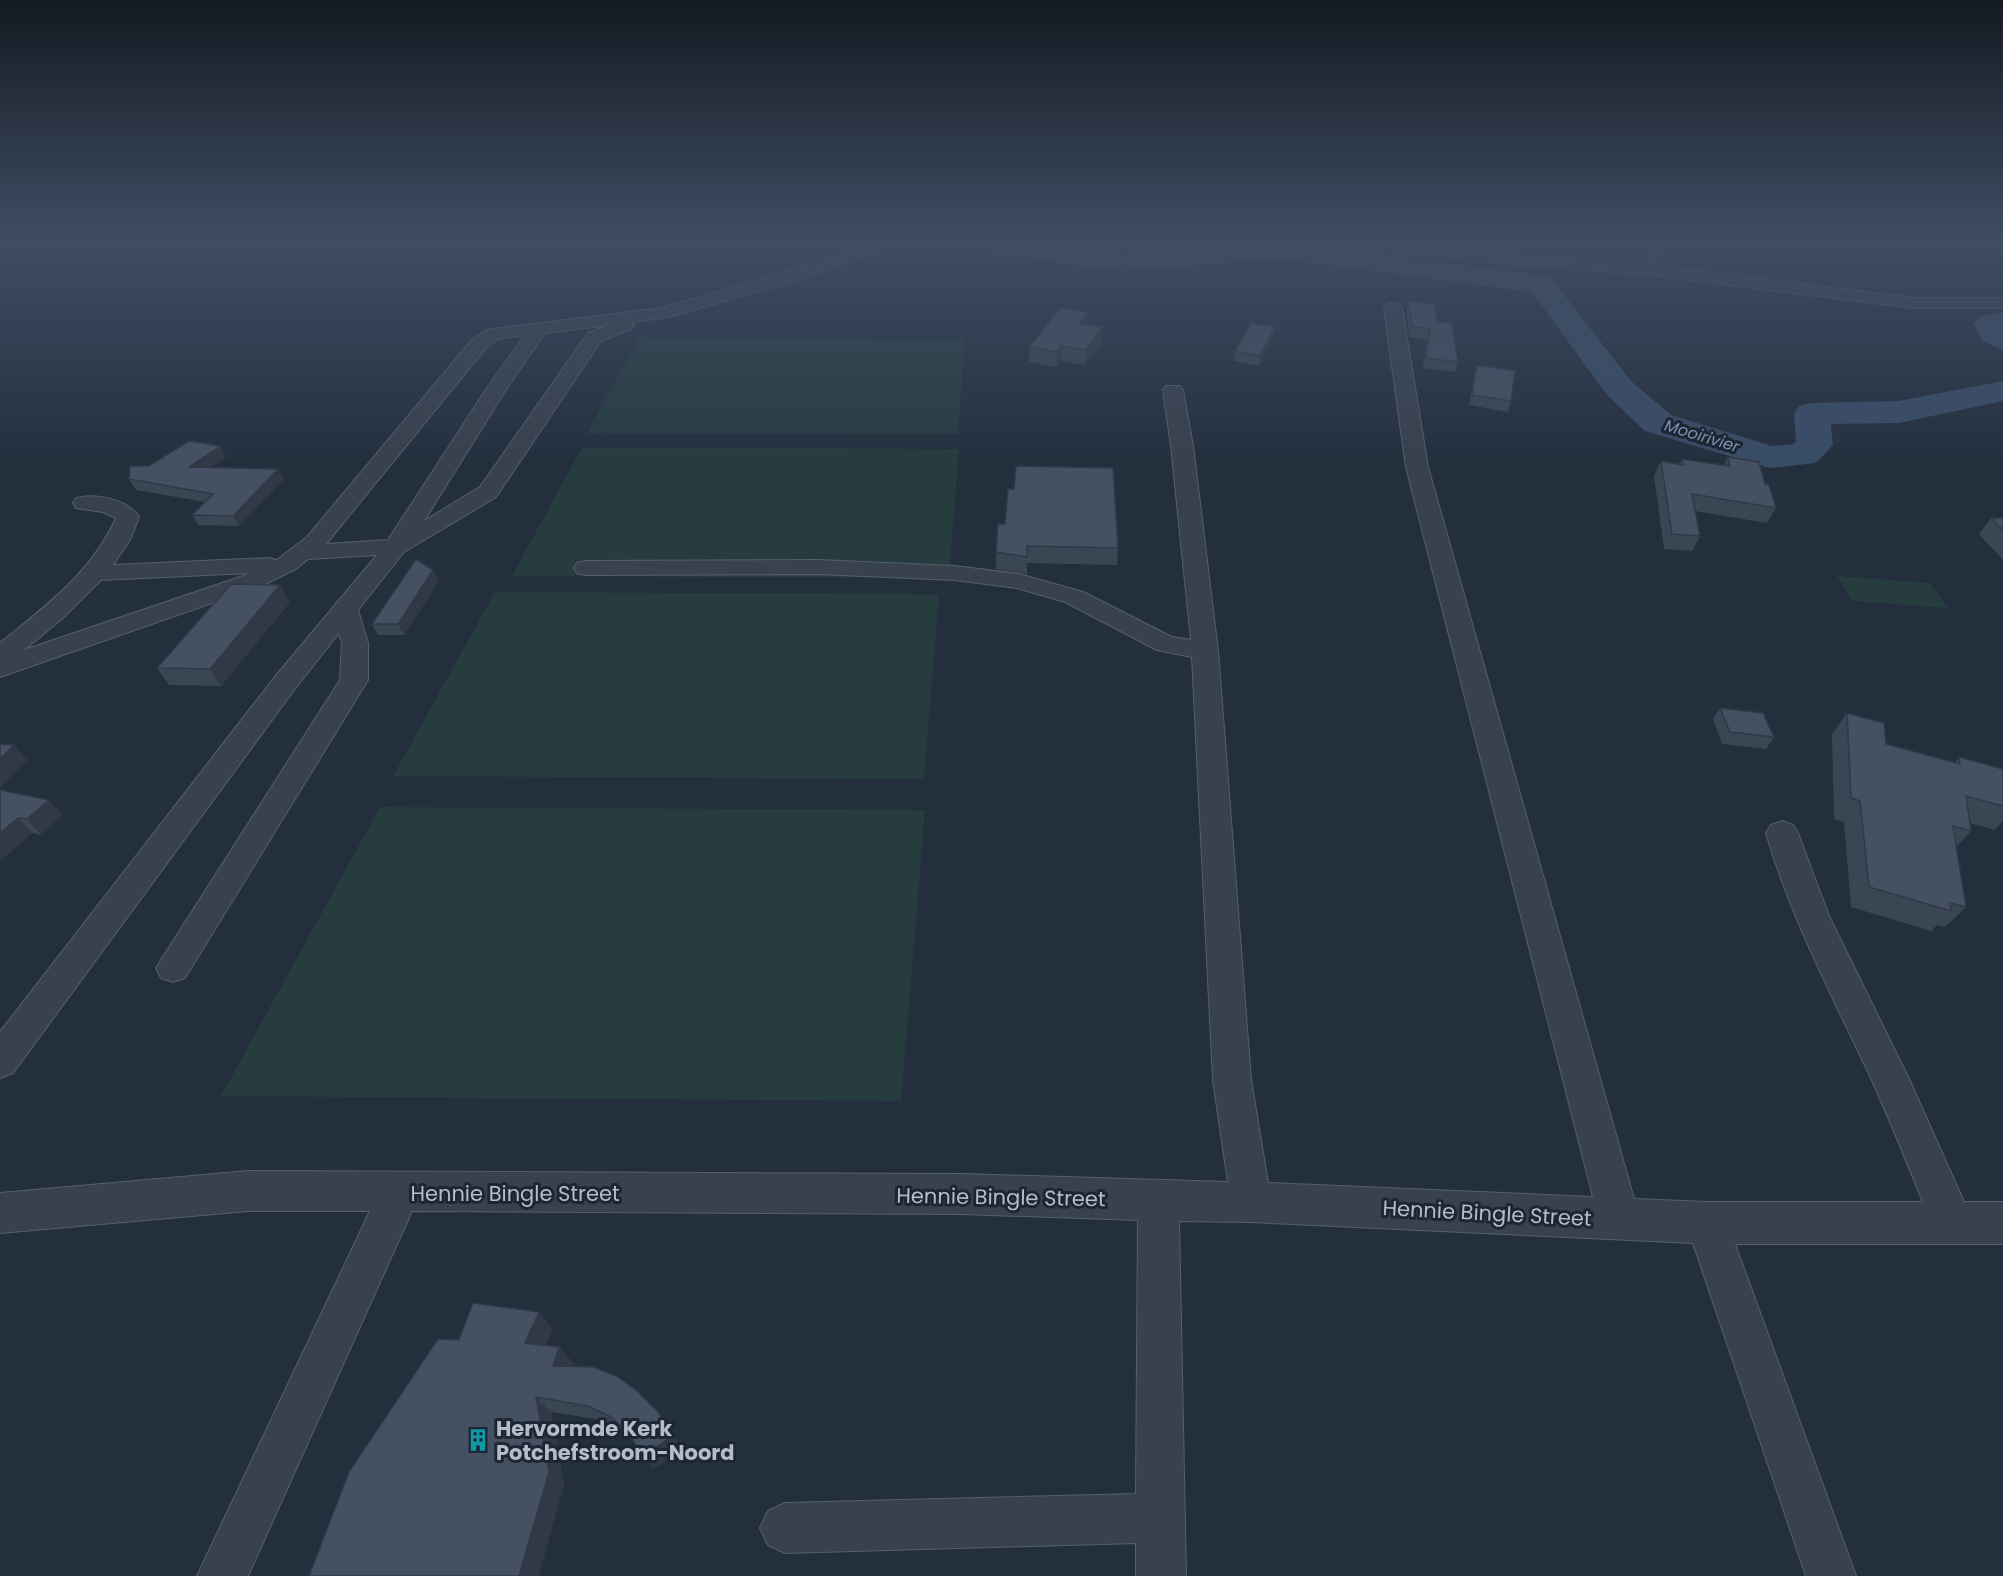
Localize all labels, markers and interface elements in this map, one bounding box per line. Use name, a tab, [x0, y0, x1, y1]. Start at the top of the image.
water label: Mooirivier	[1662, 414, 1743, 459]
street label: Hennie Bingle Street	[410, 1179, 620, 1208]
street label: Hennie Bingle Street	[896, 1181, 1106, 1213]
street label: Hennie Bingle Street	[1382, 1193, 1592, 1233]
place label: Hervormde Kerk Potchefstroom-Noord	[496, 1414, 735, 1467]
building icon: Hervormde Kerk Potchefstroom-Noord	[465, 1427, 491, 1453]

